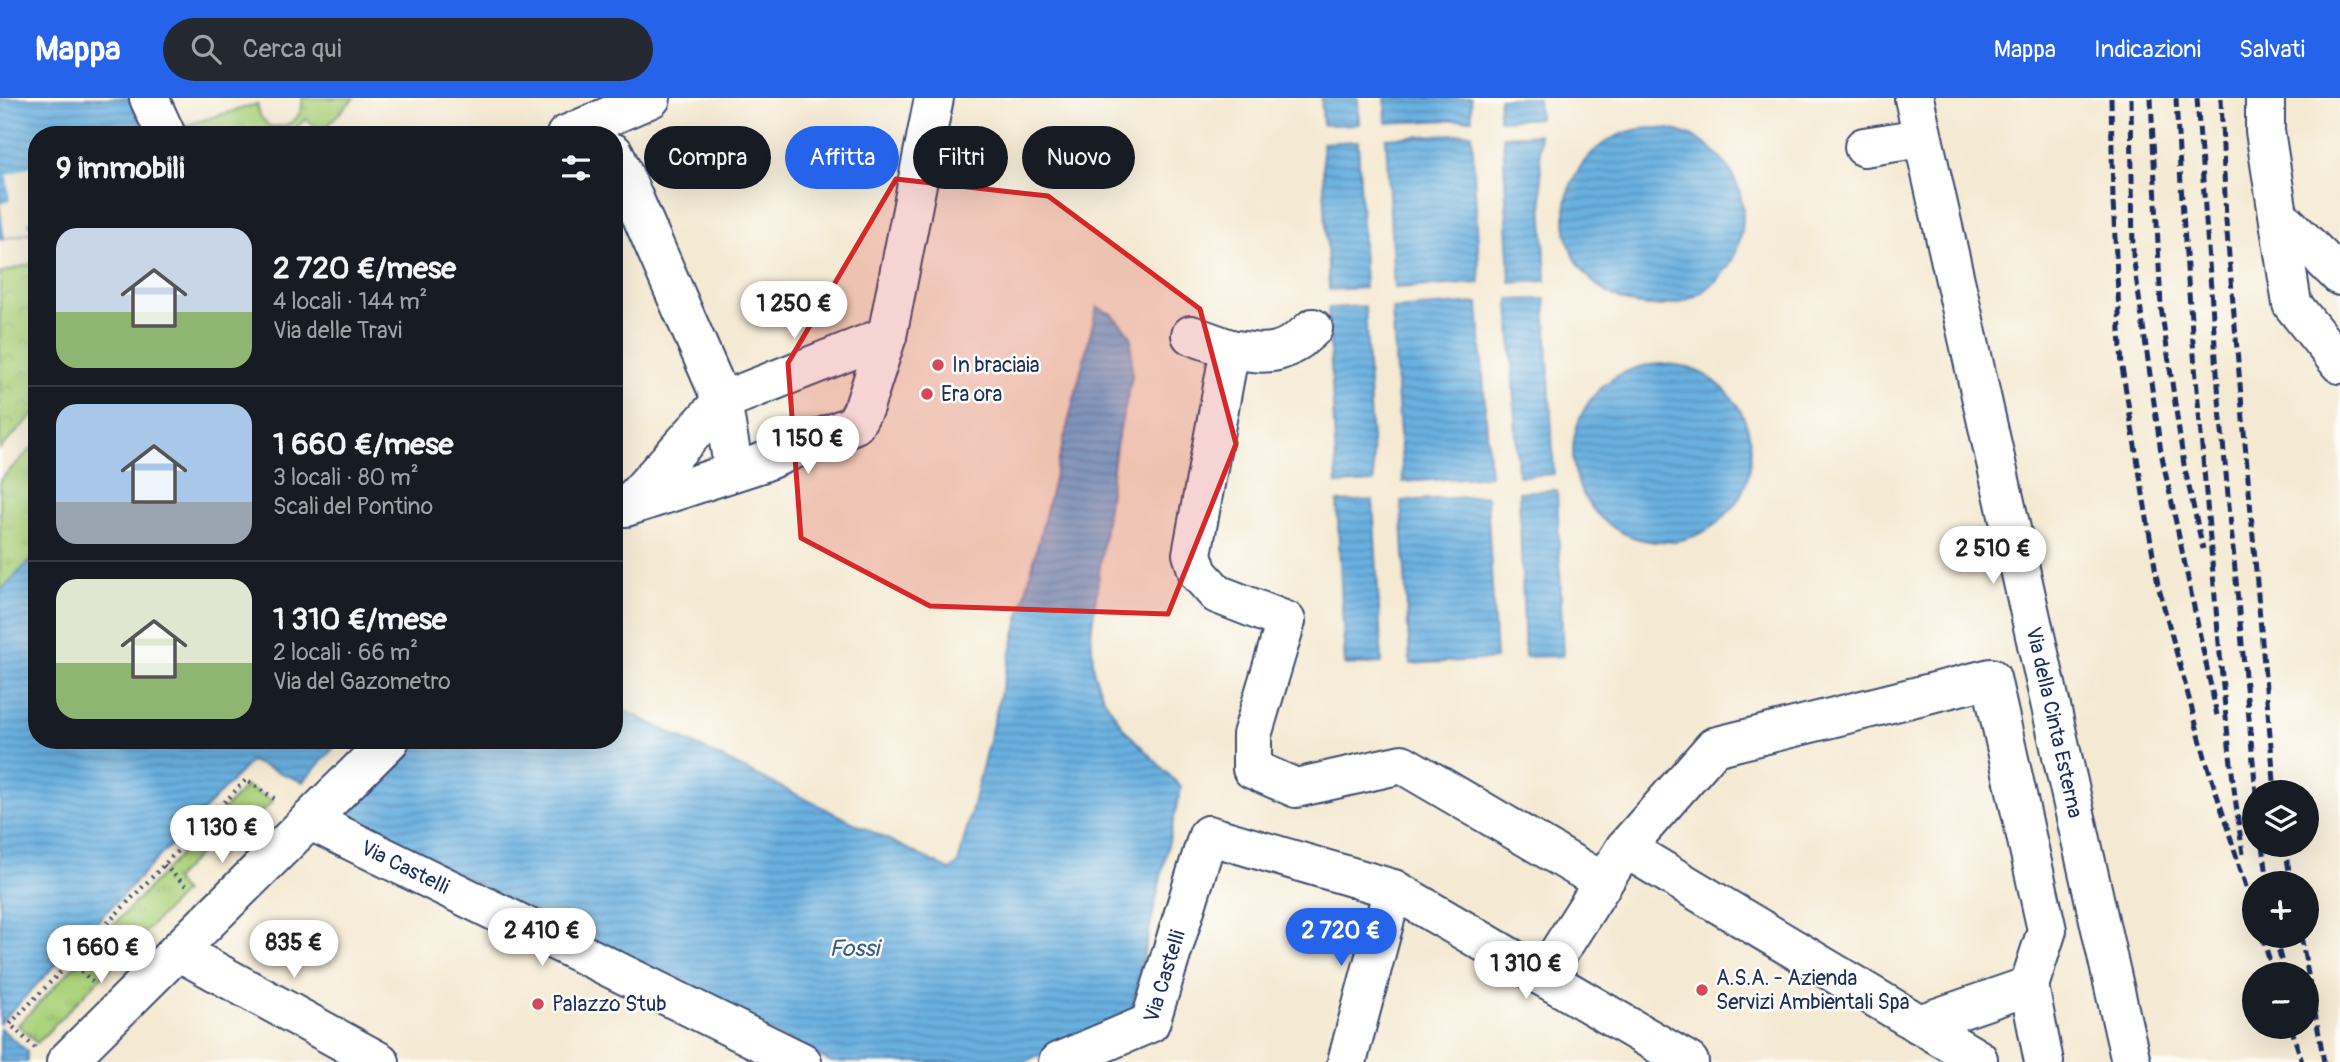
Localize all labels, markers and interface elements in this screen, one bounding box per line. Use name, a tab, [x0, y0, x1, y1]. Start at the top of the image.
search box	[163, 18, 653, 81]
text: Mappa	[35, 29, 121, 70]
icon: search	[187, 30, 225, 68]
text: Cerca qui	[243, 33, 342, 65]
text: Mappa	[1994, 35, 2056, 64]
text: Indicazioni	[2094, 35, 2201, 64]
text: Salvati	[2239, 35, 2305, 64]
chip: Compra	[644, 126, 771, 189]
chip: Affitta	[785, 126, 899, 189]
chip: Filtri	[913, 126, 1008, 189]
chip: Nuovo	[1022, 126, 1135, 189]
icon: filters	[557, 149, 595, 187]
text: 9 immobili	[56, 150, 185, 187]
text: 2 720 €/mese	[273, 250, 456, 287]
icon: home	[112, 256, 196, 340]
pin: 1 250 €	[729, 282, 859, 341]
text: 4 locali · 144 m²	[273, 287, 427, 316]
text: 1 250 €	[756, 289, 832, 318]
text: Via delle Travi	[273, 316, 402, 345]
place label: In braciaia	[952, 352, 1040, 379]
marker: In braciaia	[930, 357, 946, 373]
place label: Era ora	[941, 381, 1002, 408]
marker: Era ora	[919, 386, 935, 402]
pin: 1 150 €	[743, 416, 873, 476]
text: 1 150 €	[772, 424, 844, 453]
text: 1 660 €/mese	[273, 426, 453, 463]
icon: home	[112, 432, 196, 516]
text: 3 locali · 80 m²	[273, 463, 419, 492]
text: Scali del Pontino	[273, 492, 433, 521]
pin: 2 510 €	[1928, 526, 2058, 586]
text: 2 510 €	[1955, 534, 2031, 563]
text: 1 310 €/mese	[273, 601, 447, 638]
icon: home	[112, 607, 196, 691]
street label: Via della Cinta Esterna	[2019, 624, 2089, 821]
text: 2 locali · 66 m²	[273, 638, 418, 667]
text: Via del Gazometro	[273, 667, 451, 696]
map controls	[2242, 780, 2319, 1039]
button: layers	[2242, 780, 2319, 857]
pin: 1 130 €	[157, 806, 287, 865]
text: 1 130 €	[186, 813, 258, 842]
street label: Via Castelli	[356, 834, 454, 901]
button: +	[2242, 871, 2319, 948]
pin: 2 410 €	[477, 908, 607, 968]
pin: 2 720 €	[1276, 908, 1406, 968]
text: 2 410 €	[504, 916, 580, 945]
text: 2 720 €	[1302, 916, 1380, 945]
pin: 835 €	[245, 920, 343, 980]
pin: 1 660 €	[36, 926, 166, 985]
street label: Via Castelli	[1138, 926, 1192, 1026]
text: 835 €	[265, 928, 323, 957]
text: 1 660 €	[63, 933, 139, 962]
water label: Fossi	[829, 934, 883, 963]
pin: 1 310 €	[1461, 942, 1591, 1001]
text: 1 310 €	[1490, 949, 1562, 978]
button: −	[2242, 962, 2319, 1039]
place label: A.S.A. - Azienda Servizi Ambientali Spa	[1716, 965, 1909, 1016]
marker: A.S.A. - Azienda Servizi Ambientali Spa	[1694, 982, 1710, 998]
place label: Palazzo Stub	[552, 991, 667, 1018]
marker: Palazzo Stub	[530, 996, 546, 1012]

